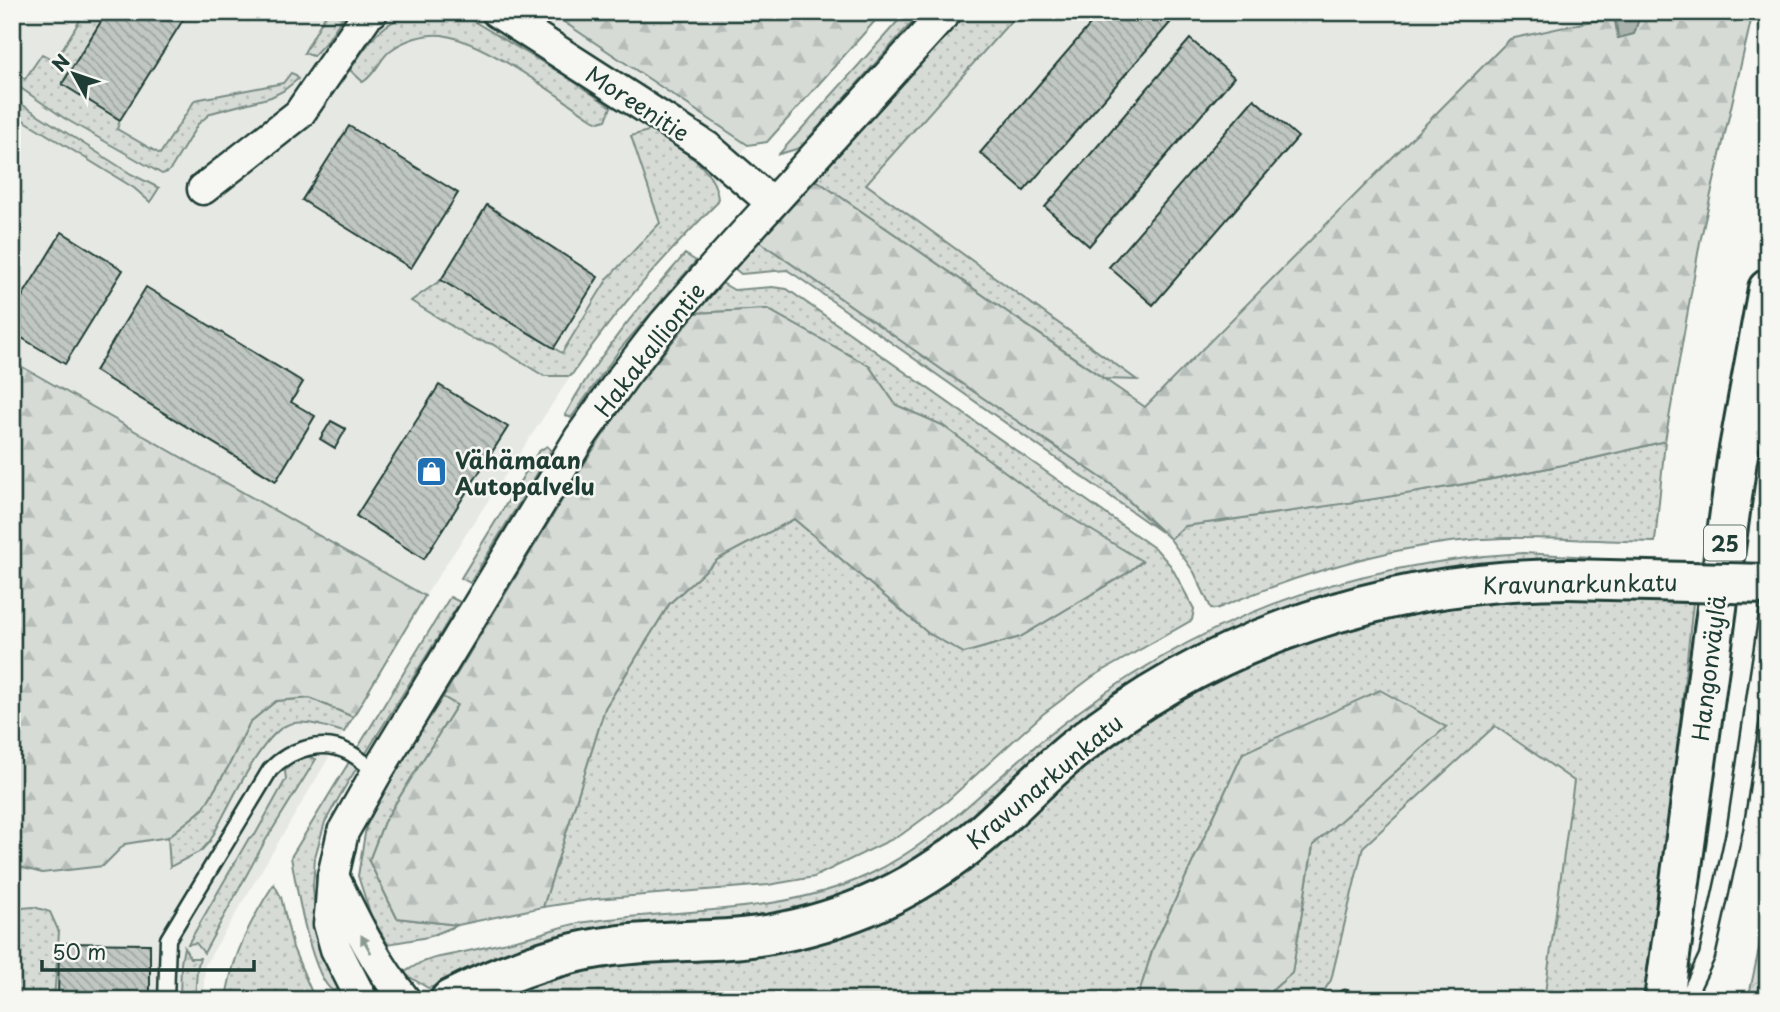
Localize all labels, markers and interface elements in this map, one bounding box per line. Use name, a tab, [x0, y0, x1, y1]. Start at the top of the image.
north arrow	[38, 38, 108, 108]
text: N	[45, 48, 76, 77]
street label: Moreenitie	[579, 56, 697, 150]
street label: Hakakalliontie	[585, 274, 713, 424]
place label: Vähämaan Autopalvelu	[455, 442, 595, 503]
shop icon: Vähämaan Autopalvelu	[415, 455, 449, 489]
road number: 25	[1704, 526, 1746, 560]
street label: Kravunarkunkatu	[1482, 564, 1678, 602]
street label: Hangonväylä	[1682, 592, 1734, 743]
street label: Kravunarkunkatu	[958, 705, 1130, 857]
scale bar	[42, 928, 254, 972]
one-way arrow	[360, 934, 372, 954]
text: 50 m	[52, 935, 106, 967]

